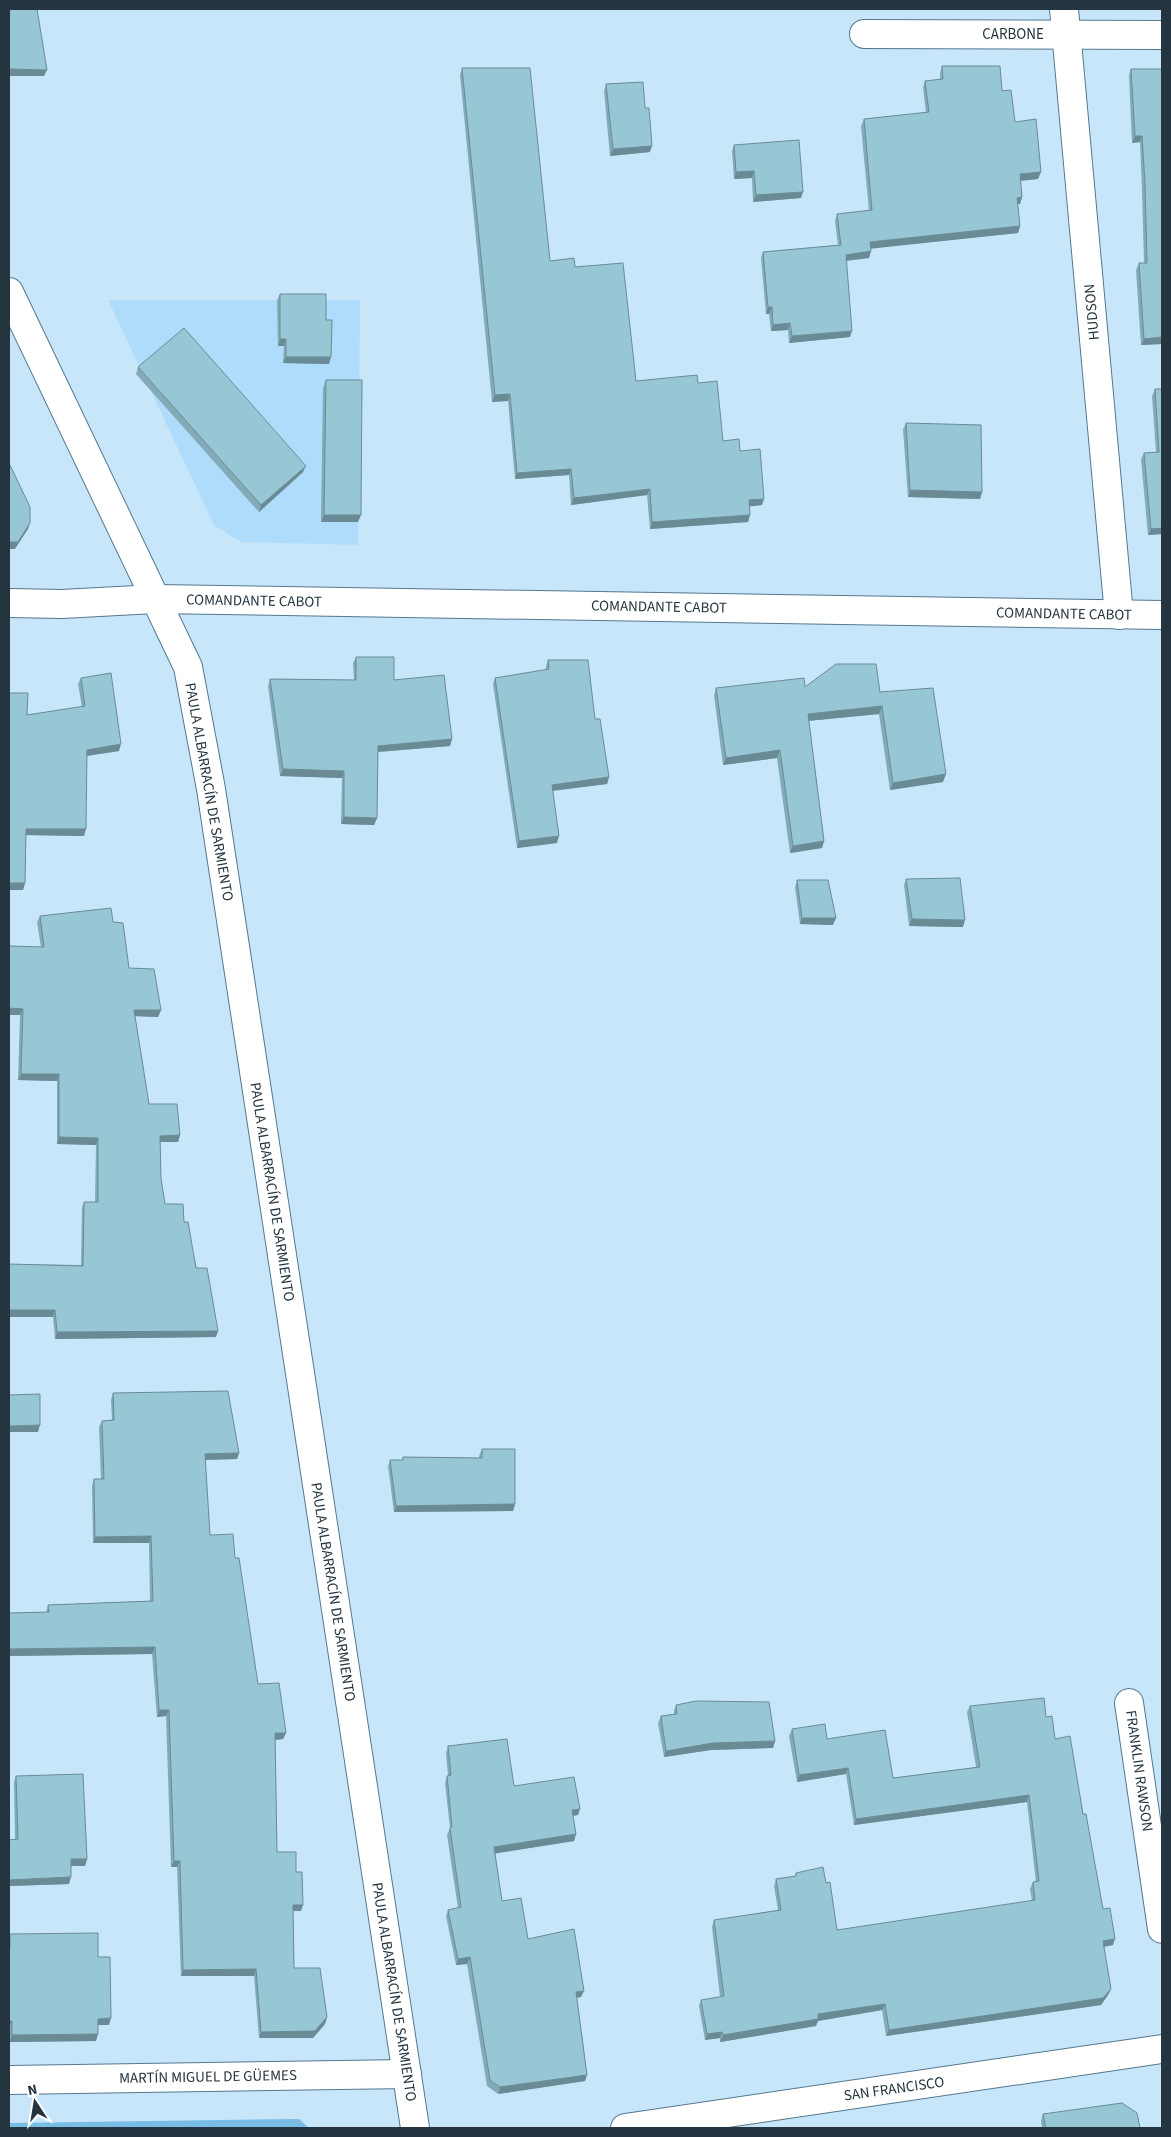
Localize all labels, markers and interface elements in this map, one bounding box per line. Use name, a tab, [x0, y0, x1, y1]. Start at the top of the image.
street label: CARBONE	[982, 24, 1044, 45]
street label: HUDSON	[1079, 283, 1105, 341]
street label: COMANDANTE CABOT	[186, 589, 322, 613]
street label: COMANDANTE CABOT	[591, 595, 727, 619]
street label: COMANDANTE CABOT	[996, 602, 1132, 626]
street label: PAULA ALBARRACÍN DE SARMIENTO	[179, 681, 239, 903]
street label: PAULA ALBARRACÍN DE SARMIENTO	[244, 1081, 300, 1303]
street label: PAULA ALBARRACÍN DE SARMIENTO	[305, 1481, 361, 1703]
street label: FRANKLIN RAWSON	[1120, 1709, 1158, 1833]
street label: PAULA ALBARRACÍN DE SARMIENTO	[366, 1881, 422, 2103]
street label: MARTÍN MIGUEL DE GÜEMES	[119, 2065, 297, 2089]
street label: SAN FRANCISCO	[842, 2072, 946, 2106]
north arrow	[10, 2077, 60, 2127]
text: N	[26, 2080, 39, 2101]

